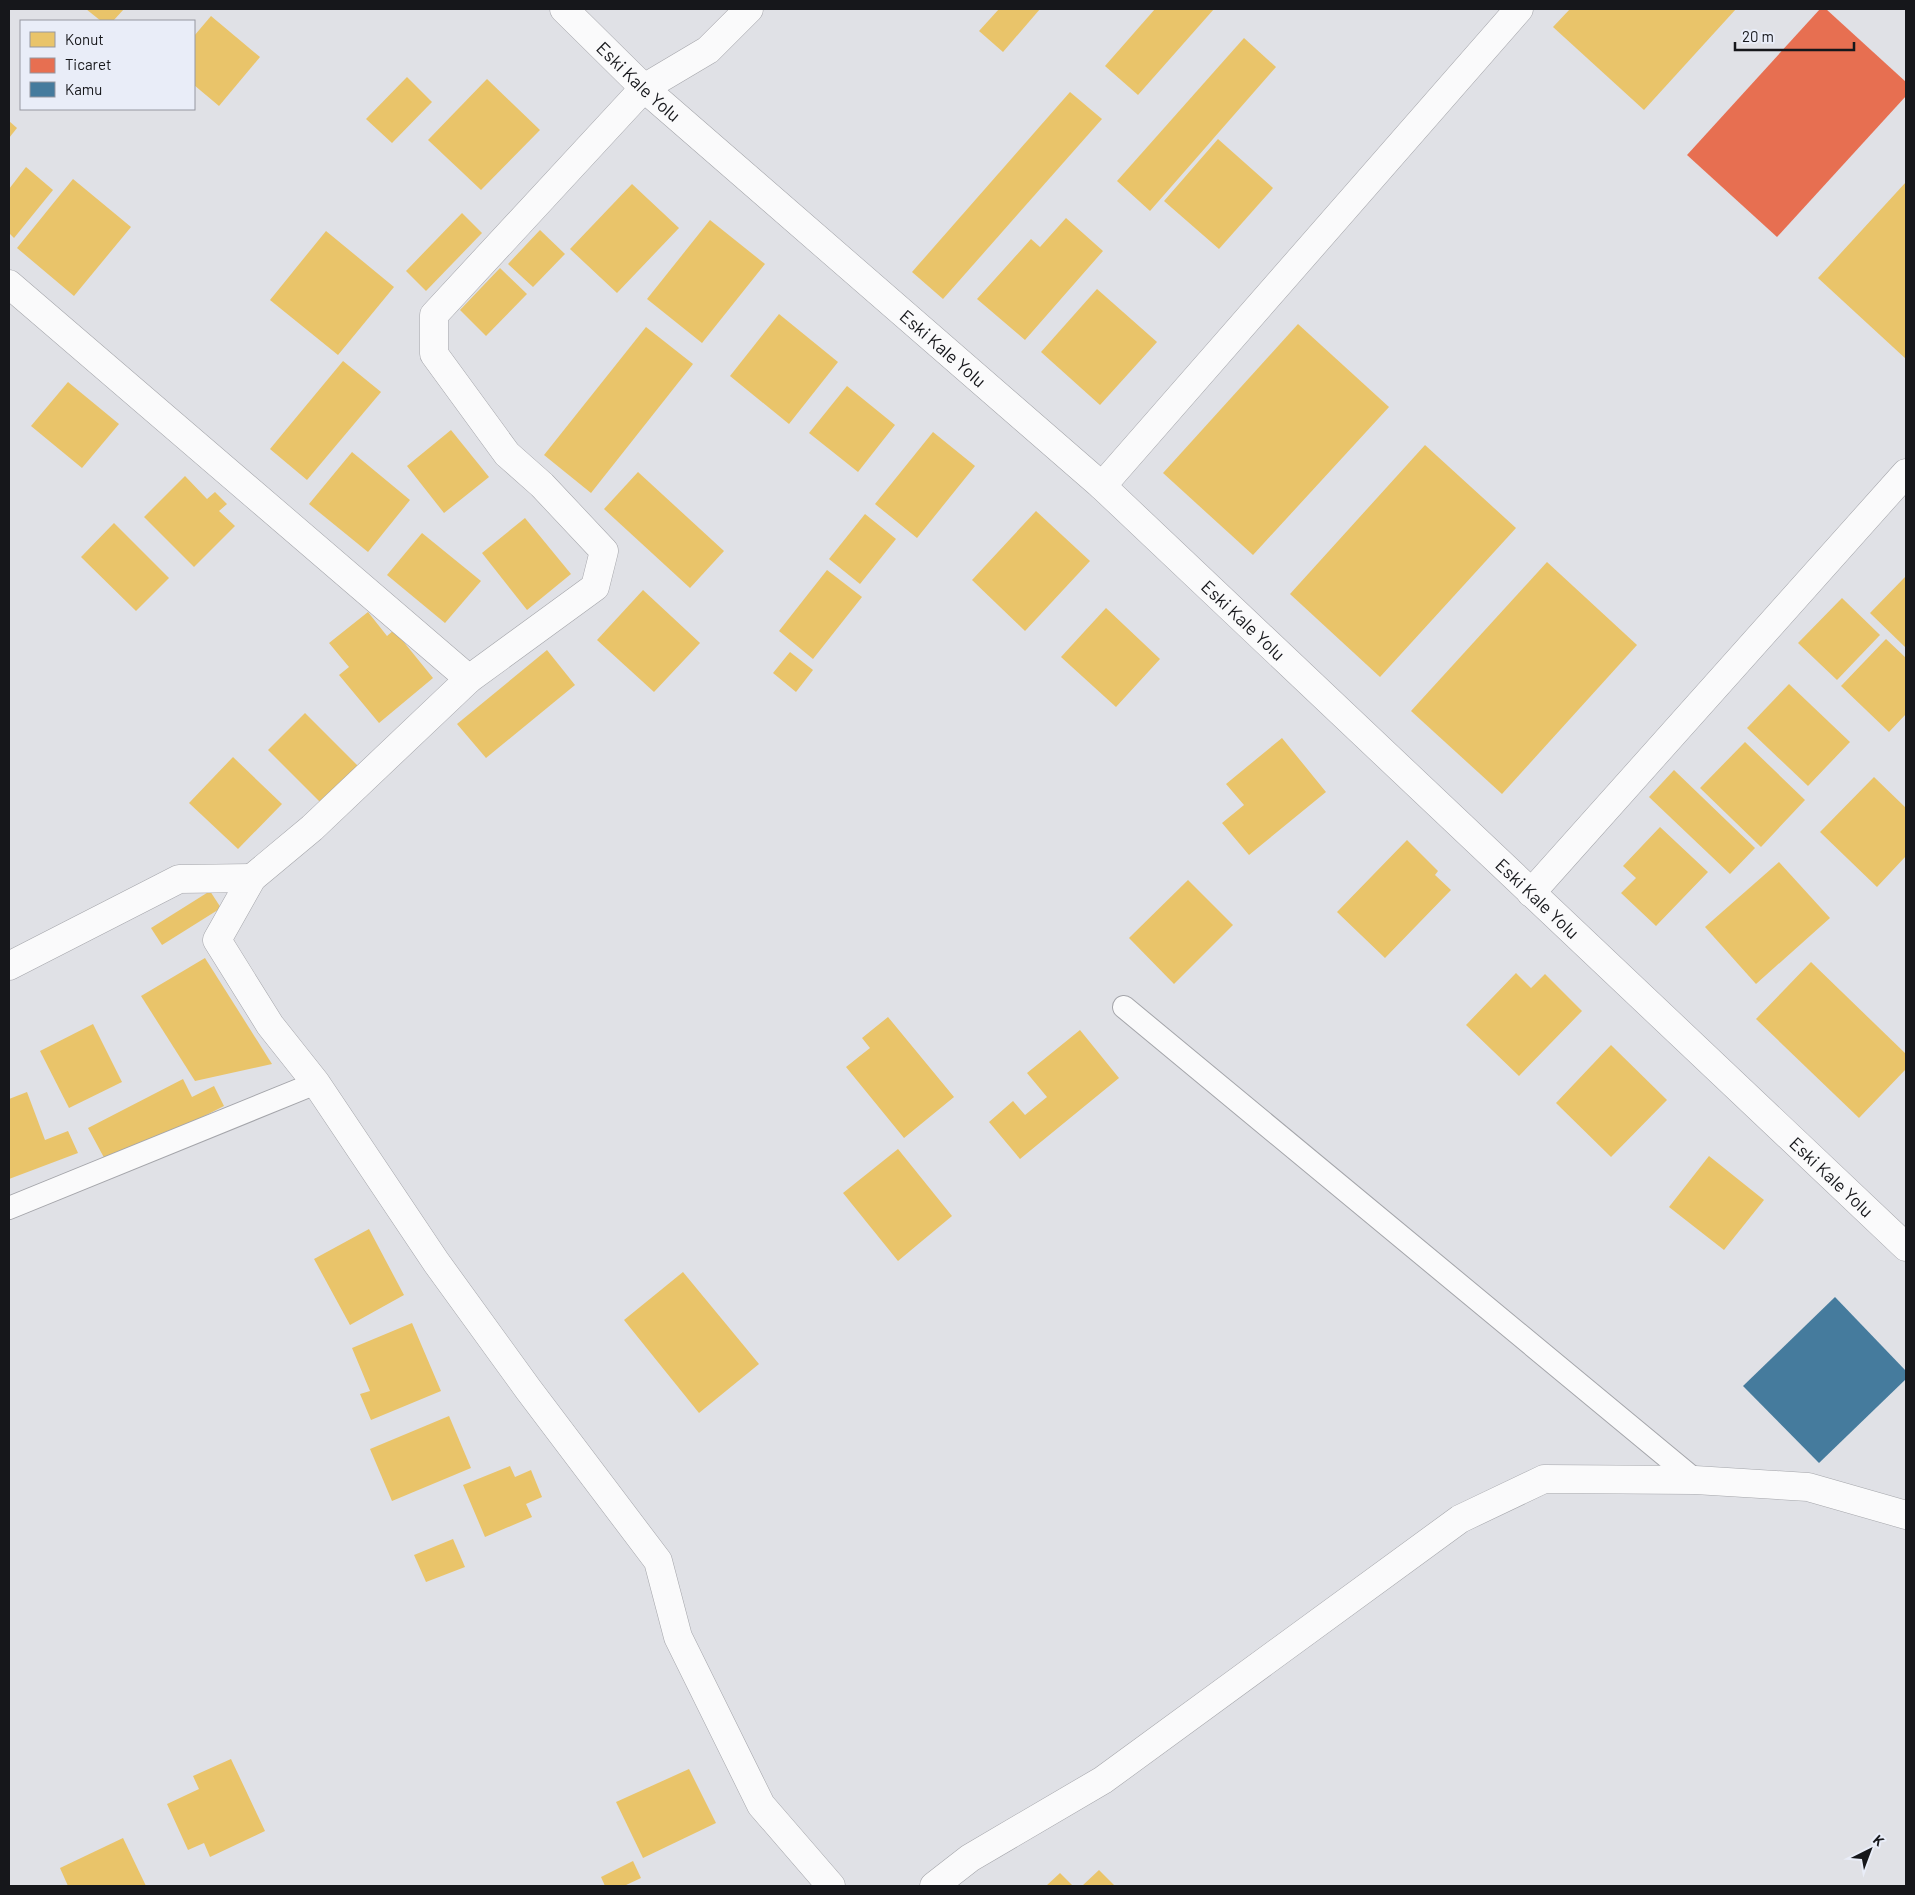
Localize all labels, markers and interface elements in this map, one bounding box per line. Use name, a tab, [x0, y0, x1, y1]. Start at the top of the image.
legend	[20, 20, 195, 110]
scale bar	[1735, 20, 1854, 52]
text: 20 m	[1742, 27, 1774, 45]
text: Konut	[65, 30, 104, 48]
street label: Eski Kale Yolu	[592, 37, 685, 126]
text: Ticaret	[65, 55, 111, 73]
text: Kamu	[65, 80, 102, 98]
street label: Eski Kale Yolu	[896, 305, 991, 392]
street label: Eski Kale Yolu	[1197, 575, 1290, 665]
street label: Eski Kale Yolu	[1491, 854, 1584, 943]
street label: Eski Kale Yolu	[1785, 1132, 1878, 1222]
north arrow	[1845, 1825, 1895, 1875]
text: K	[1870, 1831, 1888, 1849]

